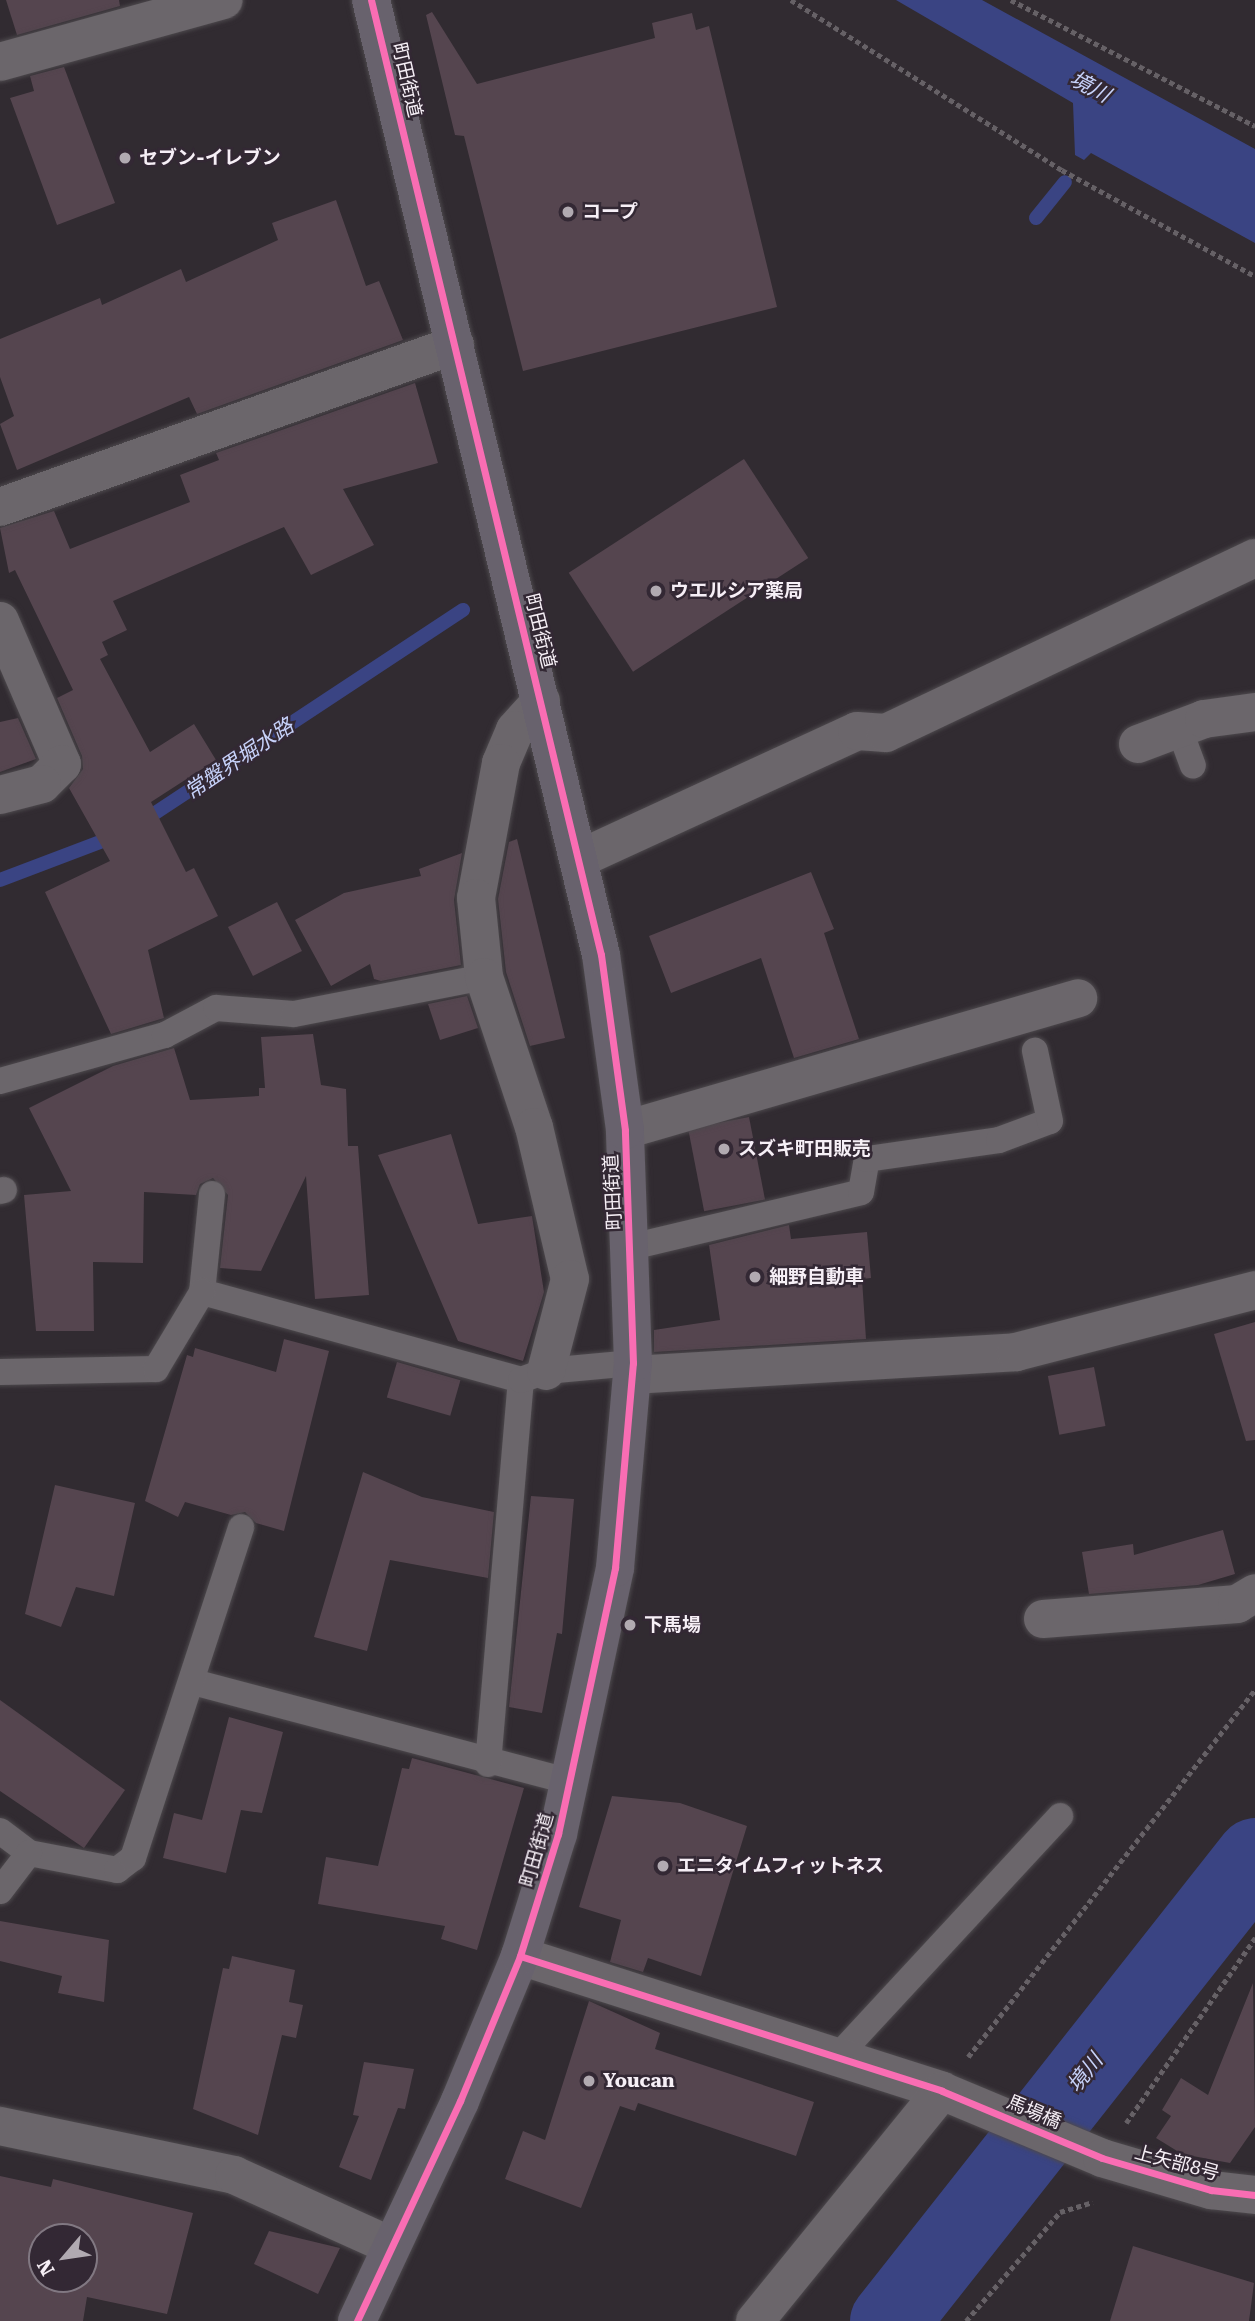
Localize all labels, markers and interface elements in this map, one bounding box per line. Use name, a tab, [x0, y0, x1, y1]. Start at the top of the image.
street label: 町田街道	[387, 40, 427, 120]
water label: 境川	[1066, 66, 1114, 108]
place label: セブン-イレブン	[139, 147, 281, 169]
marker: セブン-イレブン	[117, 150, 133, 166]
place label: コープ	[582, 201, 639, 223]
marker: コープ	[560, 204, 576, 220]
place label: ウエルシア薬局	[670, 580, 803, 602]
marker: ウエルシア薬局	[648, 583, 664, 599]
street label: 町田街道	[520, 591, 560, 671]
water label: 常盤界堀水路	[180, 713, 298, 805]
place label: スズキ町田販売	[738, 1138, 871, 1160]
marker: スズキ町田販売	[716, 1141, 732, 1157]
street label: 町田街道	[600, 1153, 626, 1231]
place label: 細野自動車	[769, 1266, 864, 1288]
marker: 細野自動車	[747, 1269, 763, 1285]
place label: 下馬場	[644, 1614, 701, 1636]
marker: 下馬場	[622, 1617, 638, 1633]
street label: 町田街道	[516, 1810, 558, 1890]
place label: エニタイムフィットネス	[677, 1855, 886, 1877]
marker: エニタイムフィットネス	[655, 1858, 671, 1874]
water label: 境川	[1062, 2049, 1108, 2097]
place label: Youcan	[603, 2070, 674, 2092]
marker: Youcan	[581, 2073, 597, 2089]
street label: 馬場橋	[1003, 2090, 1065, 2134]
street label: 上矢部8号	[1132, 2141, 1222, 2185]
north arrow	[28, 2223, 98, 2293]
text: N	[32, 2255, 60, 2279]

